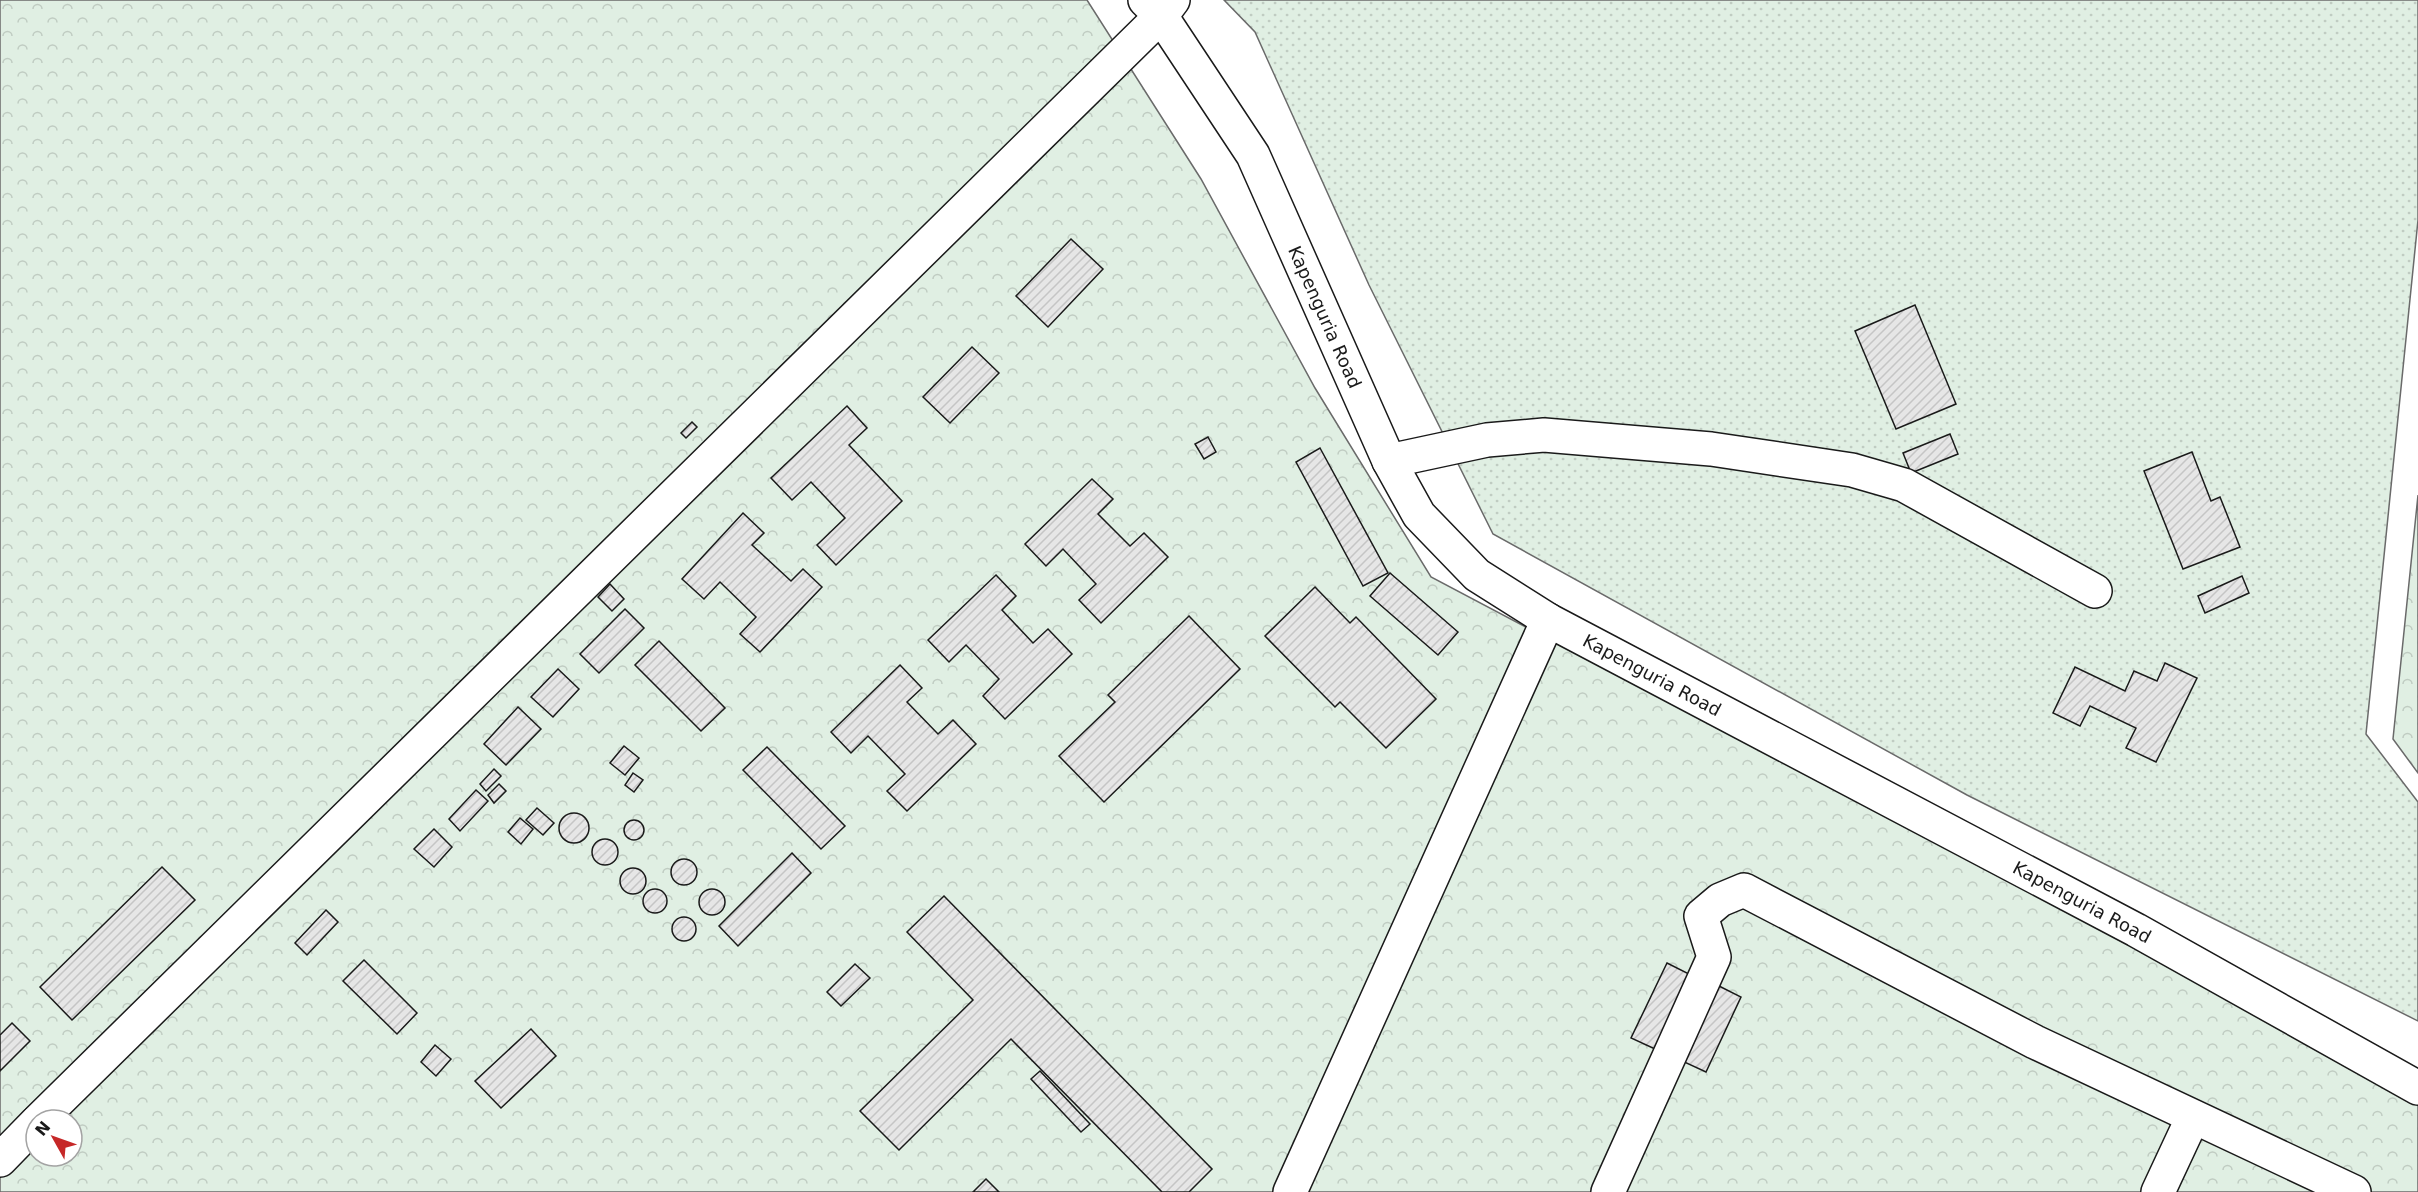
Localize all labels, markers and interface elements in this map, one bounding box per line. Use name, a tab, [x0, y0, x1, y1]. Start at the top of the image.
street label: Kapenguria Road	[1284, 243, 1366, 391]
street label: Kapenguria Road	[1579, 630, 1725, 720]
street label: Kapenguria Road	[2009, 857, 2155, 947]
north arrow	[24, 1108, 84, 1168]
text: N	[31, 1117, 54, 1140]

